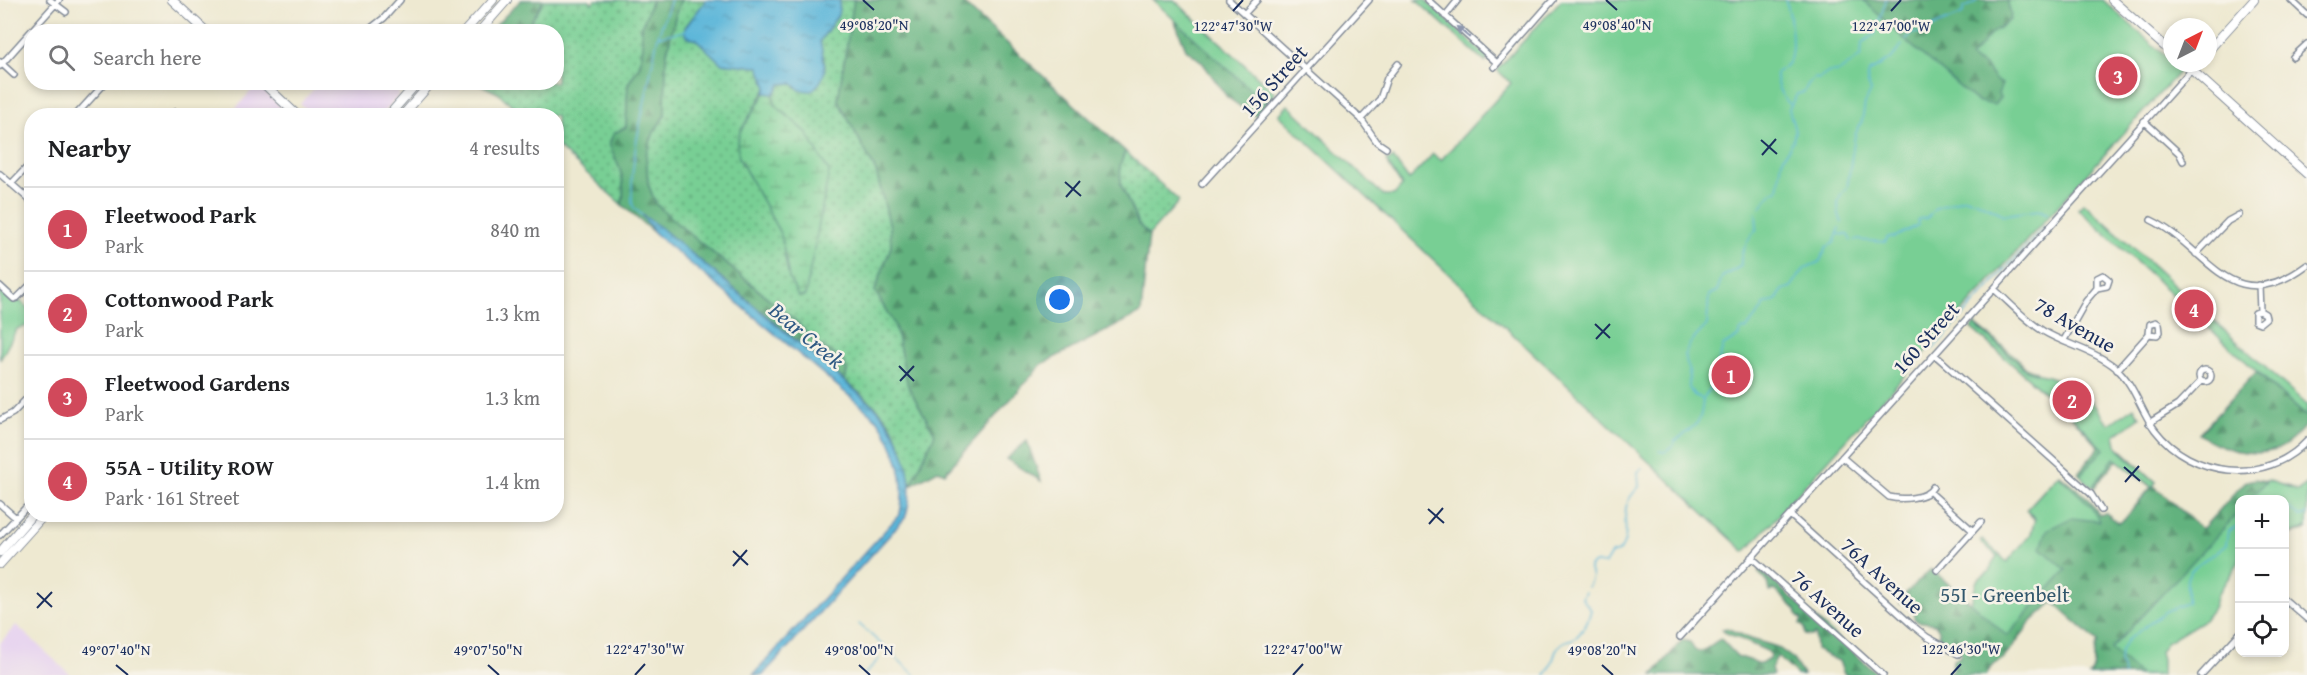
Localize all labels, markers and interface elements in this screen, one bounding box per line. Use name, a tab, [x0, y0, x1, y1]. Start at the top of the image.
text: 49°08'20"N	[840, 14, 909, 35]
text: 49°08'40"N	[1583, 14, 1652, 35]
text: 122°47'30"W	[1193, 15, 1273, 36]
text: 122°47'00"W	[1851, 15, 1931, 36]
north arrow	[2163, 18, 2217, 72]
search box	[24, 24, 564, 90]
one-way arrow	[1455, 25, 1471, 38]
street label: 156 Street	[1233, 37, 1315, 124]
icon: search	[45, 41, 78, 74]
text: Search here	[93, 41, 202, 73]
pin: 3	[2098, 54, 2138, 98]
text: Nearby	[48, 128, 131, 167]
text: 4 results	[469, 133, 540, 162]
text: Fleetwood Park	[105, 199, 256, 231]
text: 1	[62, 215, 73, 244]
text: 840 m	[490, 215, 540, 244]
text: Park	[105, 231, 144, 260]
text: Cottonwood Park	[105, 283, 274, 315]
your location	[1045, 285, 1074, 314]
pin: 4	[2174, 286, 2214, 332]
street label: 78 Avenue	[2029, 289, 2122, 360]
water label: Bear Creek	[762, 293, 852, 376]
street label: 160 Street	[1885, 294, 1967, 381]
text: 2	[62, 299, 73, 328]
text: 1.3 km	[485, 299, 540, 328]
text: Park	[105, 315, 144, 344]
pin: 1	[1712, 352, 1750, 398]
text: Fleetwood Gardens	[105, 367, 290, 399]
pin: 2	[2052, 378, 2092, 422]
text: 3	[62, 383, 73, 412]
text: 1.3 km	[485, 383, 540, 412]
text: Park	[105, 399, 144, 428]
text: 55A - Utility ROW	[105, 451, 274, 483]
text: 4	[62, 467, 73, 496]
text: 1.4 km	[485, 467, 540, 496]
text: Park · 161 Street	[105, 483, 240, 512]
map controls	[2235, 495, 2289, 657]
button: +	[2235, 495, 2289, 549]
street label: 76A Avenue	[1834, 530, 1931, 621]
button: −	[2235, 549, 2289, 603]
street label: 76 Avenue	[1785, 562, 1872, 645]
park label: 55I - Greenbelt	[1940, 579, 2070, 610]
button: locate	[2235, 603, 2289, 657]
text: 122°47'30"W	[605, 638, 685, 659]
text: 122°47'00"W	[1263, 638, 1343, 659]
text: 122°46'30"W	[1921, 638, 2001, 659]
text: 49°07'40"N	[82, 639, 151, 660]
text: 49°07'50"N	[454, 639, 523, 660]
text: 49°08'00"N	[825, 639, 894, 660]
text: 49°08'20"N	[1568, 639, 1637, 660]

